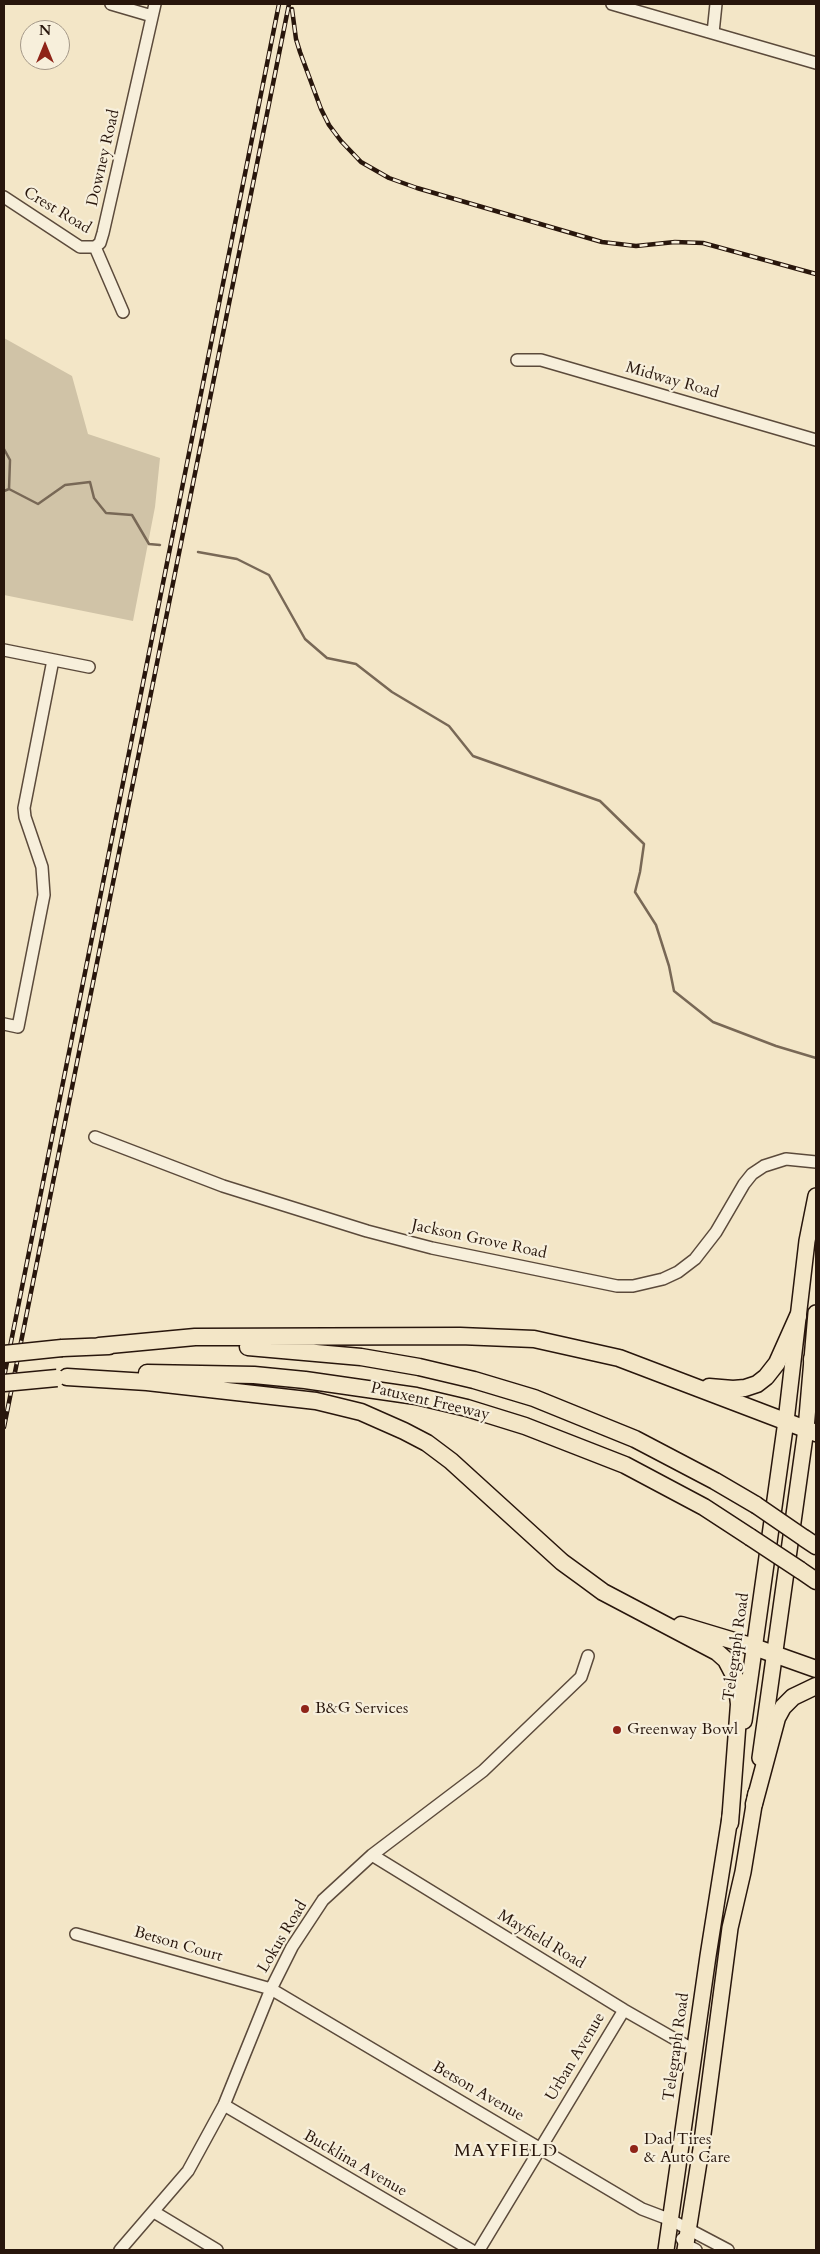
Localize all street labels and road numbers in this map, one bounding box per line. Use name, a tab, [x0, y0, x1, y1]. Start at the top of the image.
street label: Downey Road	[84, 108, 124, 208]
street label: Crest Road	[20, 183, 94, 239]
street label: Midway Road	[623, 359, 721, 403]
street label: Jackson Grove Road	[410, 1216, 548, 1264]
street label: Patuxent Freeway	[369, 1379, 491, 1425]
street label: Telegraph Road	[720, 1592, 754, 1702]
street label: Lokus Road	[254, 1898, 312, 1976]
street label: Mayfield Road	[494, 1906, 588, 1974]
street label: Betson Court	[132, 1923, 224, 1967]
street label: Telegraph Road	[660, 1992, 694, 2102]
street label: Urban Avenue	[542, 2009, 610, 2105]
street label: Betson Avenue	[429, 2058, 527, 2126]
street label: Bucklina Avenue	[300, 2127, 410, 2201]

